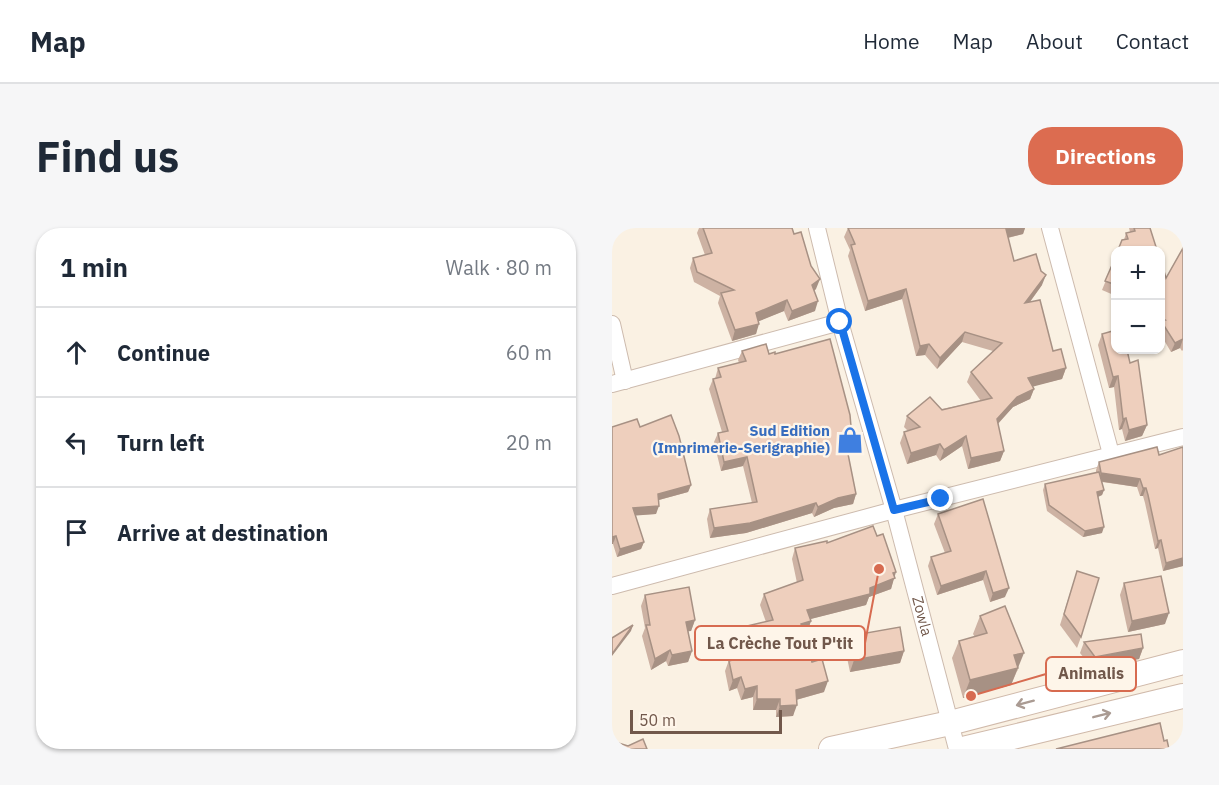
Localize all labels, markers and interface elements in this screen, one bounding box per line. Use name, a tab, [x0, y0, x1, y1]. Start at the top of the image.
text: Map	[30, 23, 86, 60]
text: Home	[863, 27, 920, 55]
text: Map	[953, 27, 993, 55]
text: About	[1026, 27, 1083, 55]
text: Contact	[1116, 27, 1189, 55]
button: Directions	[1028, 127, 1183, 185]
text: Find us	[36, 129, 179, 184]
map controls	[1111, 246, 1165, 354]
button: +	[1111, 246, 1165, 300]
text: 1 min	[60, 250, 128, 284]
text: Walk · 80 m	[446, 254, 552, 281]
button: −	[1111, 300, 1165, 354]
route start	[826, 308, 852, 334]
icon: ahead	[60, 336, 93, 369]
text: Continue	[117, 338, 210, 367]
text: 60 m	[506, 339, 552, 366]
place label: Sud Edition (Imprimerie-Serigraphie)	[652, 421, 830, 457]
shop icon: Sud Edition (Imprimerie-Serigraphie)	[835, 425, 865, 455]
icon: left	[60, 426, 93, 459]
text: Turn left	[117, 428, 205, 457]
text: 20 m	[506, 429, 552, 456]
route end	[927, 485, 953, 511]
icon: arrive	[60, 516, 93, 549]
text: Arrive at destination	[117, 518, 328, 547]
street label: Zowla	[908, 594, 937, 638]
callout: La Crèche Tout P'tit	[695, 626, 865, 660]
text: La Crèche Tout P'tit	[707, 633, 853, 653]
callout: Animalis	[1046, 657, 1136, 691]
text: Animalis	[1058, 663, 1124, 683]
one-way arrow	[1016, 698, 1035, 709]
scale bar	[630, 707, 782, 735]
one-way arrow	[1092, 709, 1111, 721]
text: 50 m	[639, 710, 676, 730]

